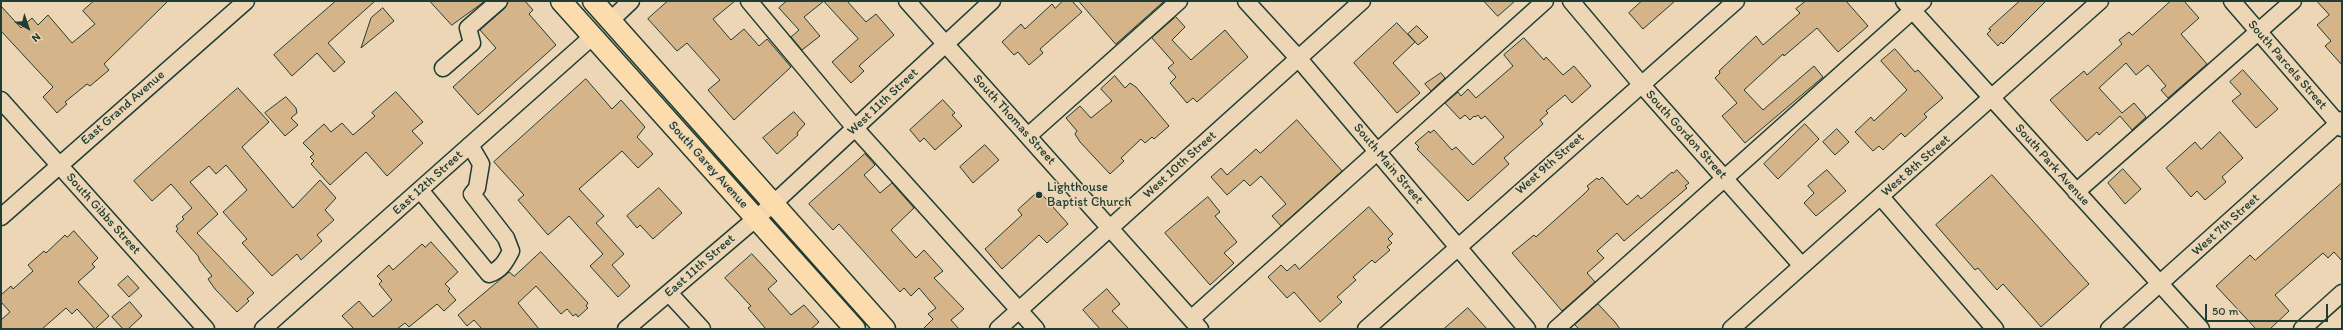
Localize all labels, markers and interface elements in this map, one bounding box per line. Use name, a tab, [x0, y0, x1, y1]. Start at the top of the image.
north arrow	[8, 8, 48, 48]
street label: South Parcels Street	[2244, 17, 2330, 113]
text: N	[29, 30, 43, 45]
street label: West 11th Street	[844, 65, 922, 139]
street label: East Grand Avenue	[78, 67, 168, 149]
street label: South Thomas Street	[969, 72, 1059, 168]
street label: South Gordon Street	[1642, 87, 1730, 183]
street label: South Garey Avenue	[665, 118, 751, 212]
street label: South Main Street	[1350, 121, 1426, 207]
street label: South Park Avenue	[2011, 121, 2093, 209]
street label: West 10th Street	[1140, 128, 1220, 202]
street label: West 9th Street	[1512, 130, 1588, 198]
street label: West 8th Street	[1878, 132, 1954, 200]
street label: East 12th Street	[390, 147, 466, 219]
street label: South Gibbs Street	[62, 170, 144, 258]
place label: Lighthouse Baptist Church	[1047, 180, 1131, 211]
marker: Lighthouse Baptist Church	[1034, 190, 1044, 200]
street label: West 7th Street	[2189, 191, 2263, 259]
street label: East 11th Street	[662, 231, 738, 301]
scale bar	[2207, 296, 2330, 322]
text: 50 m	[2212, 304, 2238, 318]

